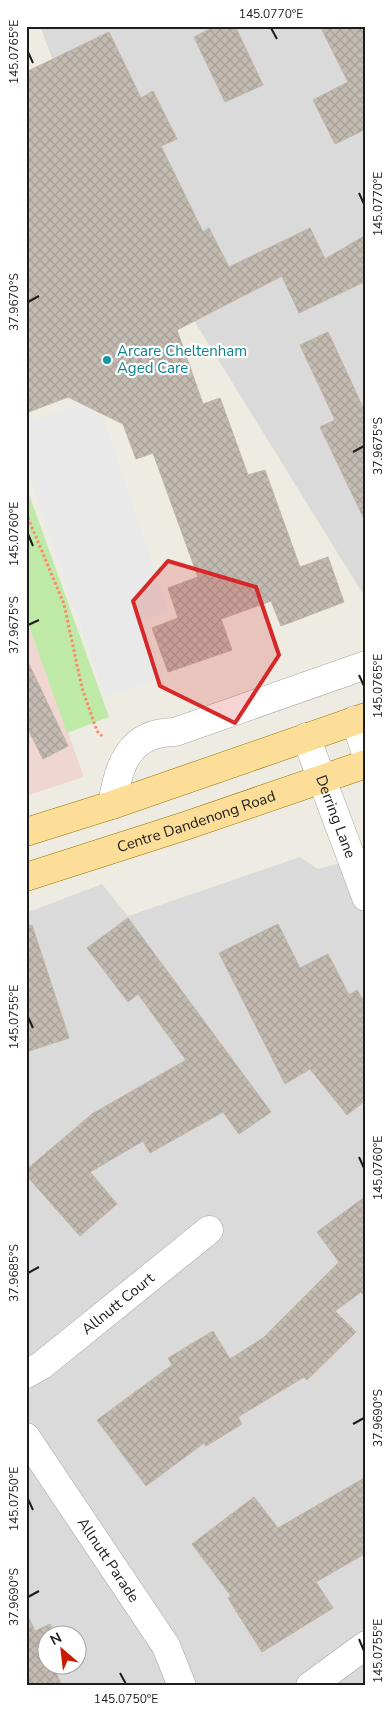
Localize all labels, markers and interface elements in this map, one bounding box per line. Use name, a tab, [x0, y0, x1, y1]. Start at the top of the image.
text: 145.0770°E	[239, 6, 303, 22]
text: 145.0765°E	[6, 20, 22, 84]
text: 145.0770°E	[370, 172, 386, 236]
text: 37.9670°S	[6, 273, 22, 331]
place label: Arcare Cheltenham Aged Care	[117, 341, 247, 378]
marker: Arcare Cheltenham Aged Care	[101, 354, 113, 366]
text: 37.9675°S	[370, 417, 386, 475]
text: 145.0760°E	[6, 502, 22, 566]
text: 37.9675°S	[6, 596, 22, 654]
text: 145.0765°E	[370, 654, 386, 718]
street label: Derring Lane	[311, 772, 361, 861]
street label: Centre Dandenong Road	[114, 786, 278, 857]
text: 145.0755°E	[6, 985, 22, 1049]
text: 145.0760°E	[370, 1136, 386, 1200]
text: 37.9685°S	[6, 1244, 22, 1302]
street label: Allnutt Court	[77, 1268, 159, 1339]
text: 37.9690°S	[370, 1389, 386, 1447]
text: 145.0750°E	[6, 1467, 22, 1531]
street label: Allnutt Parade	[73, 1514, 144, 1606]
text: 37.9690°S	[6, 1568, 22, 1626]
text: 145.0755°E	[370, 1619, 386, 1683]
north arrow	[38, 1624, 88, 1674]
text: N	[47, 1628, 65, 1650]
text: 145.0750°E	[94, 1691, 158, 1707]

